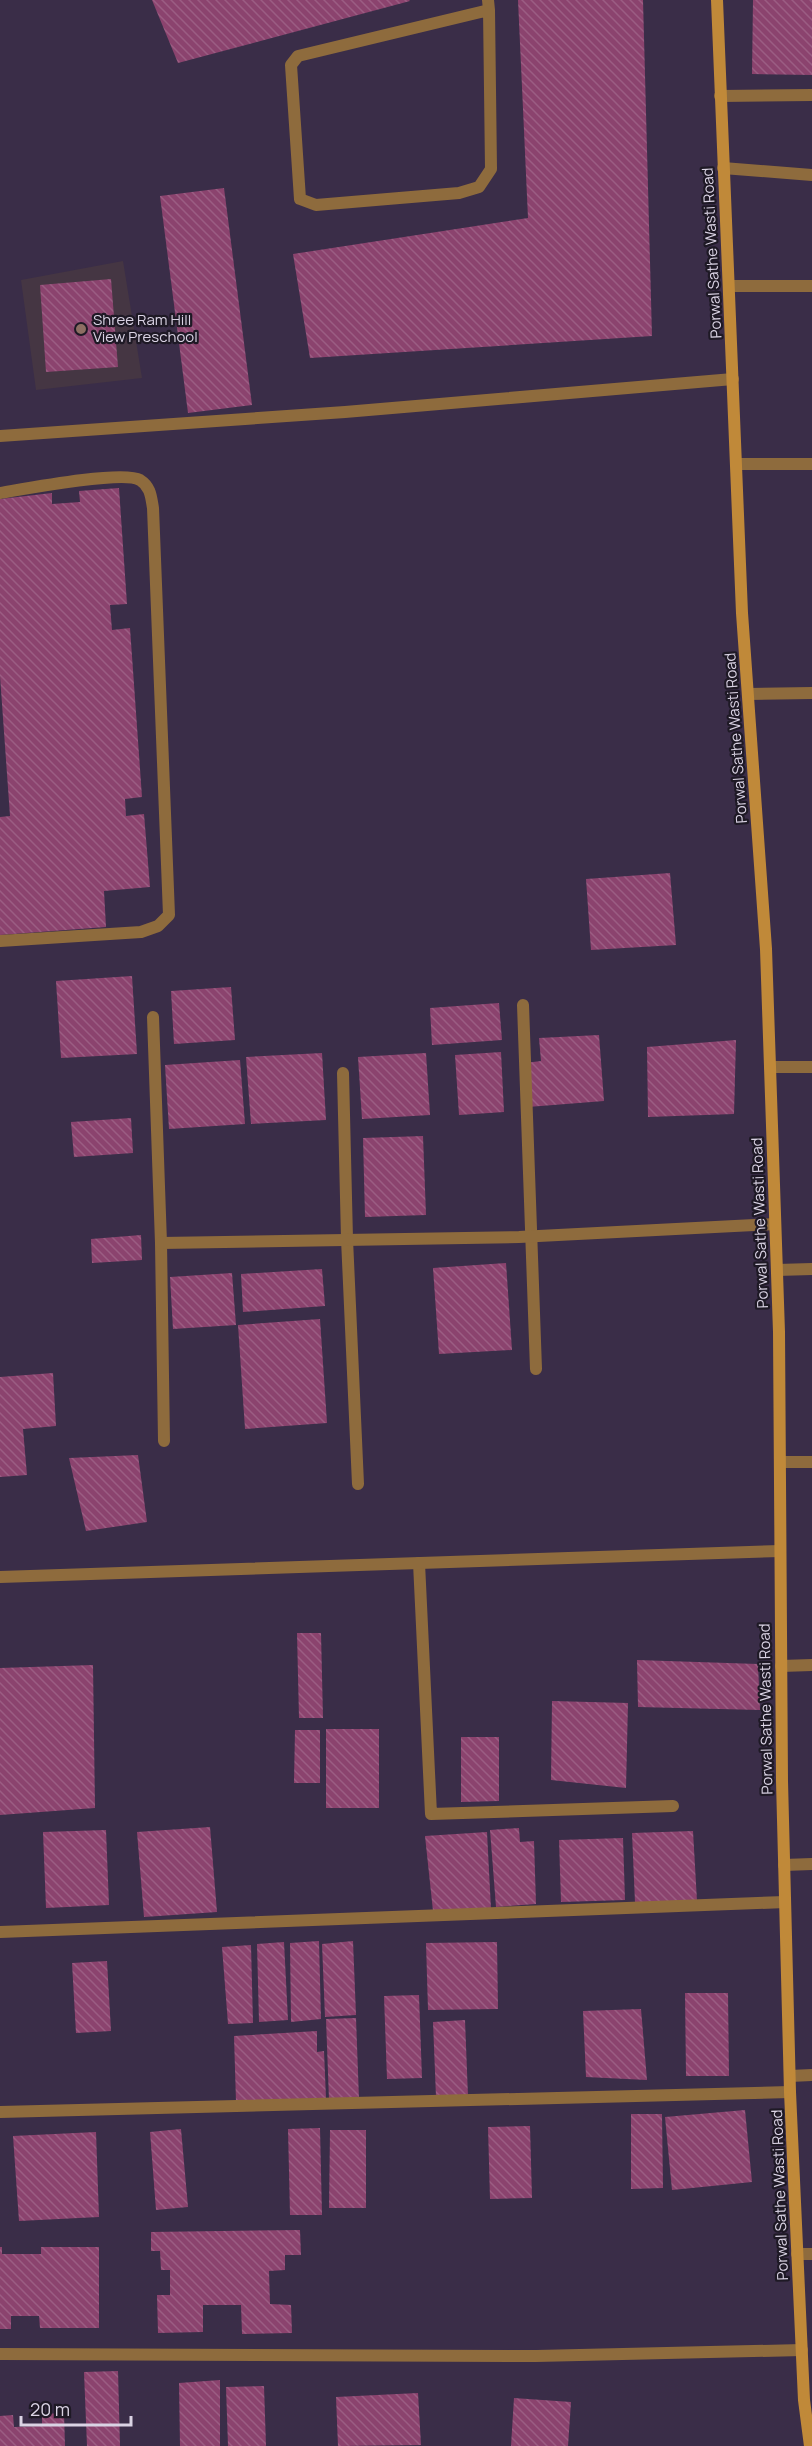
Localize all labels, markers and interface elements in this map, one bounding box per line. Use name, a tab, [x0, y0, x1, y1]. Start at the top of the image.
street label: Porwal Sathe Wasti Road	[697, 167, 726, 339]
place label: Shree Ram Hill View Preschool	[93, 309, 198, 347]
marker: Shree Ram Hill View Preschool	[74, 322, 88, 336]
street label: Porwal Sathe Wasti Road	[719, 652, 752, 824]
street label: Porwal Sathe Wasti Road	[746, 1137, 773, 1309]
street label: Porwal Sathe Wasti Road	[754, 1623, 777, 1795]
street label: Porwal Sathe Wasti Road	[766, 2109, 793, 2281]
scale bar	[21, 2389, 130, 2427]
text: 20 m	[30, 2397, 70, 2421]

